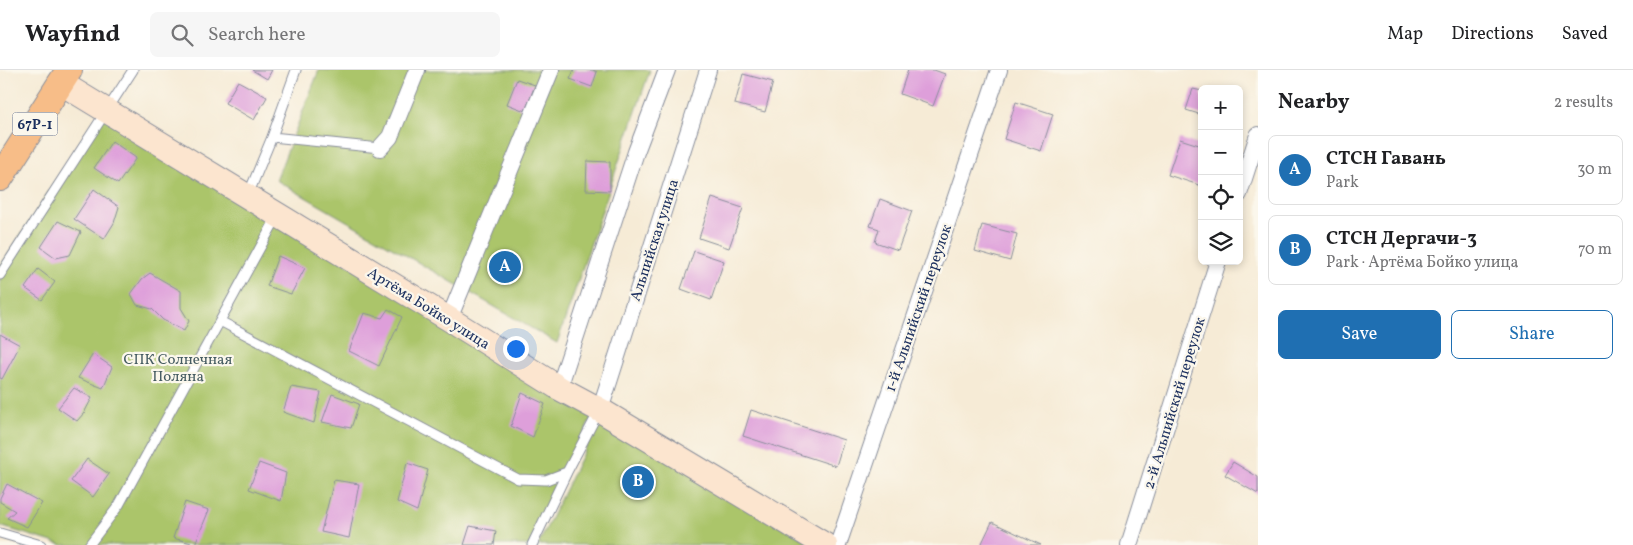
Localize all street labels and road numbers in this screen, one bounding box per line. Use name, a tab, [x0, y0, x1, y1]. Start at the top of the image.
road number: 67Р-1	[12, 112, 58, 136]
street label: Альпийская улица	[626, 177, 685, 304]
street label: 1-й Альпийский переулок	[881, 222, 958, 395]
street label: Артёма Бойко улица	[363, 263, 494, 356]
street label: 2-й Альпийский переулок	[1139, 315, 1212, 492]

